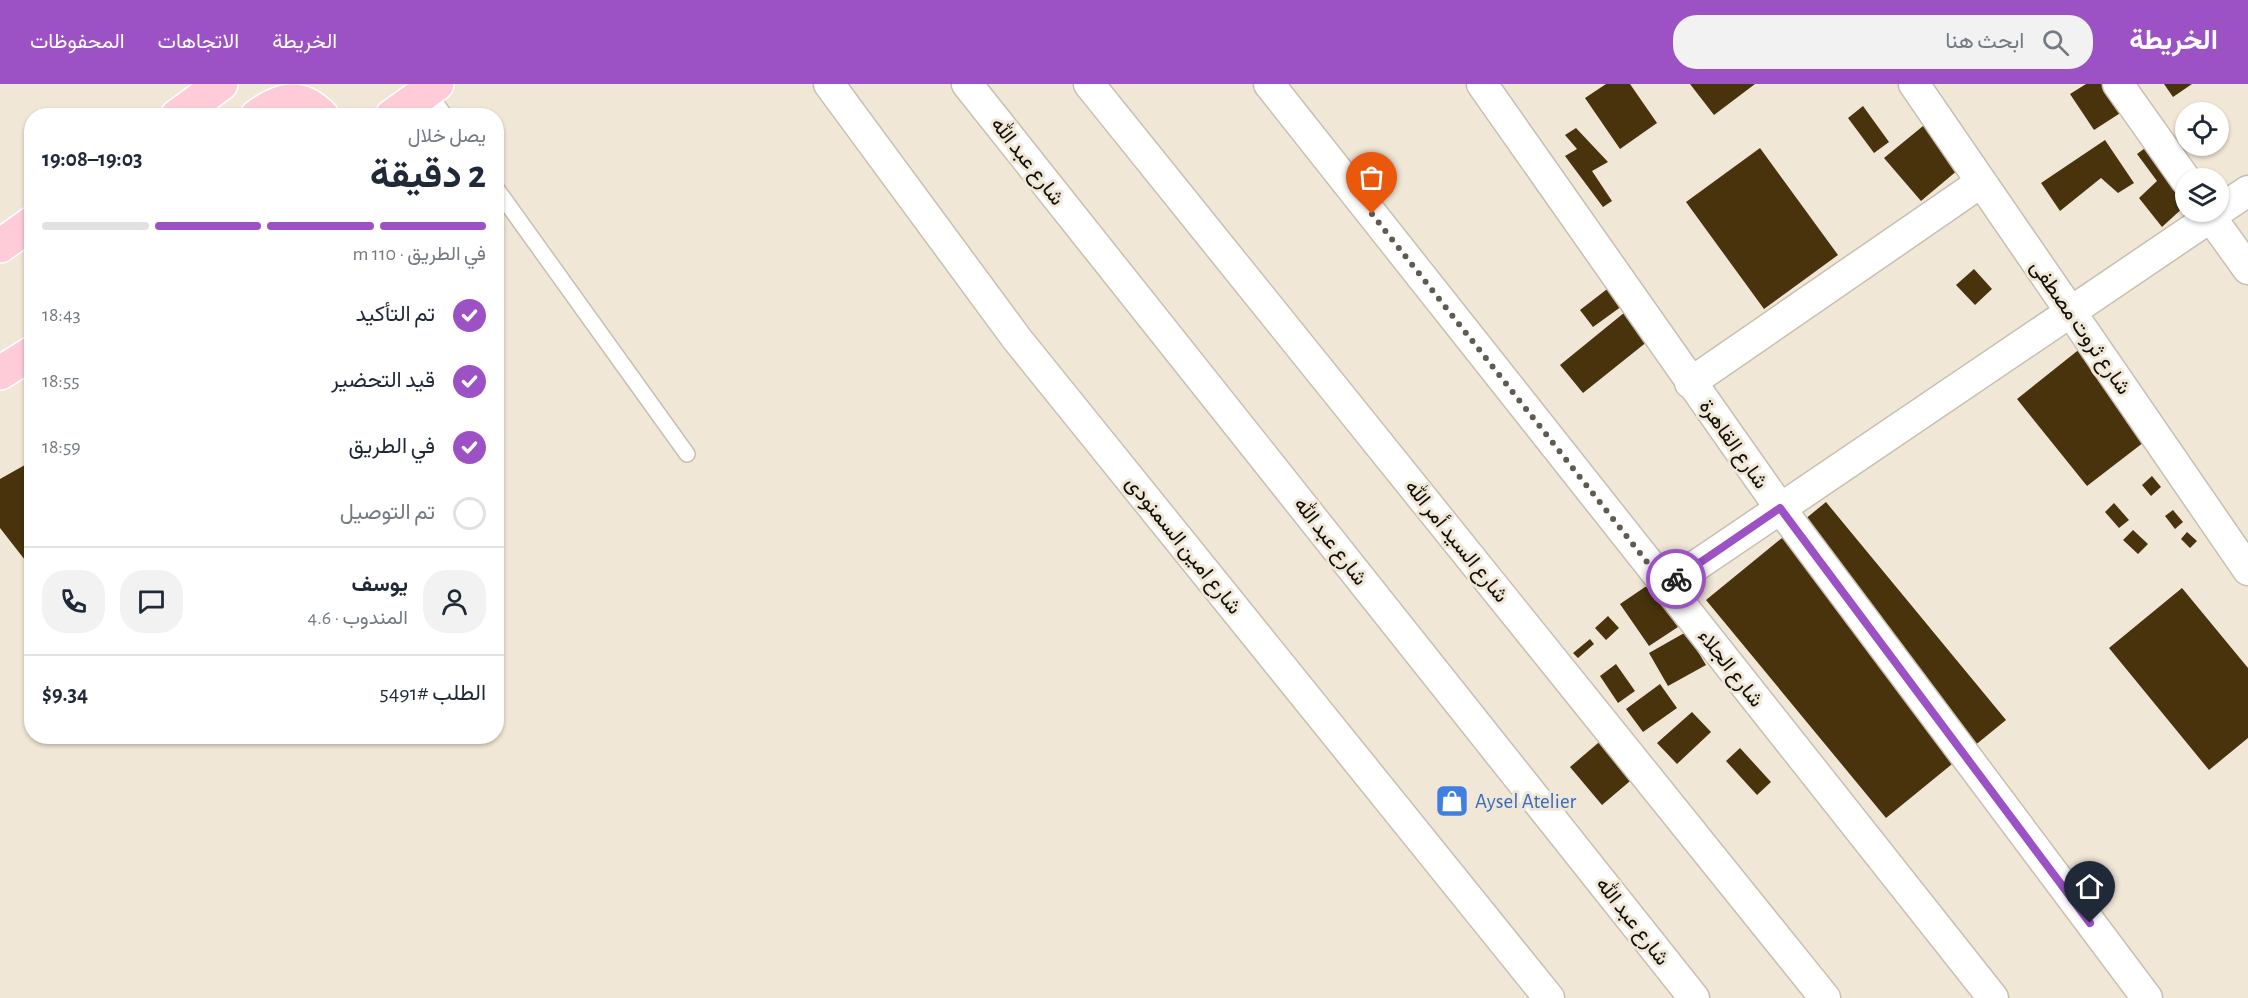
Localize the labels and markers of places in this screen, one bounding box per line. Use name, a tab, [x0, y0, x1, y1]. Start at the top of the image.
pin	[1346, 152, 1397, 214]
shop icon: Aysel Atelier	[1434, 783, 1470, 819]
place label: Aysel Atelier	[1475, 791, 1577, 812]
pin	[2064, 861, 2115, 923]

